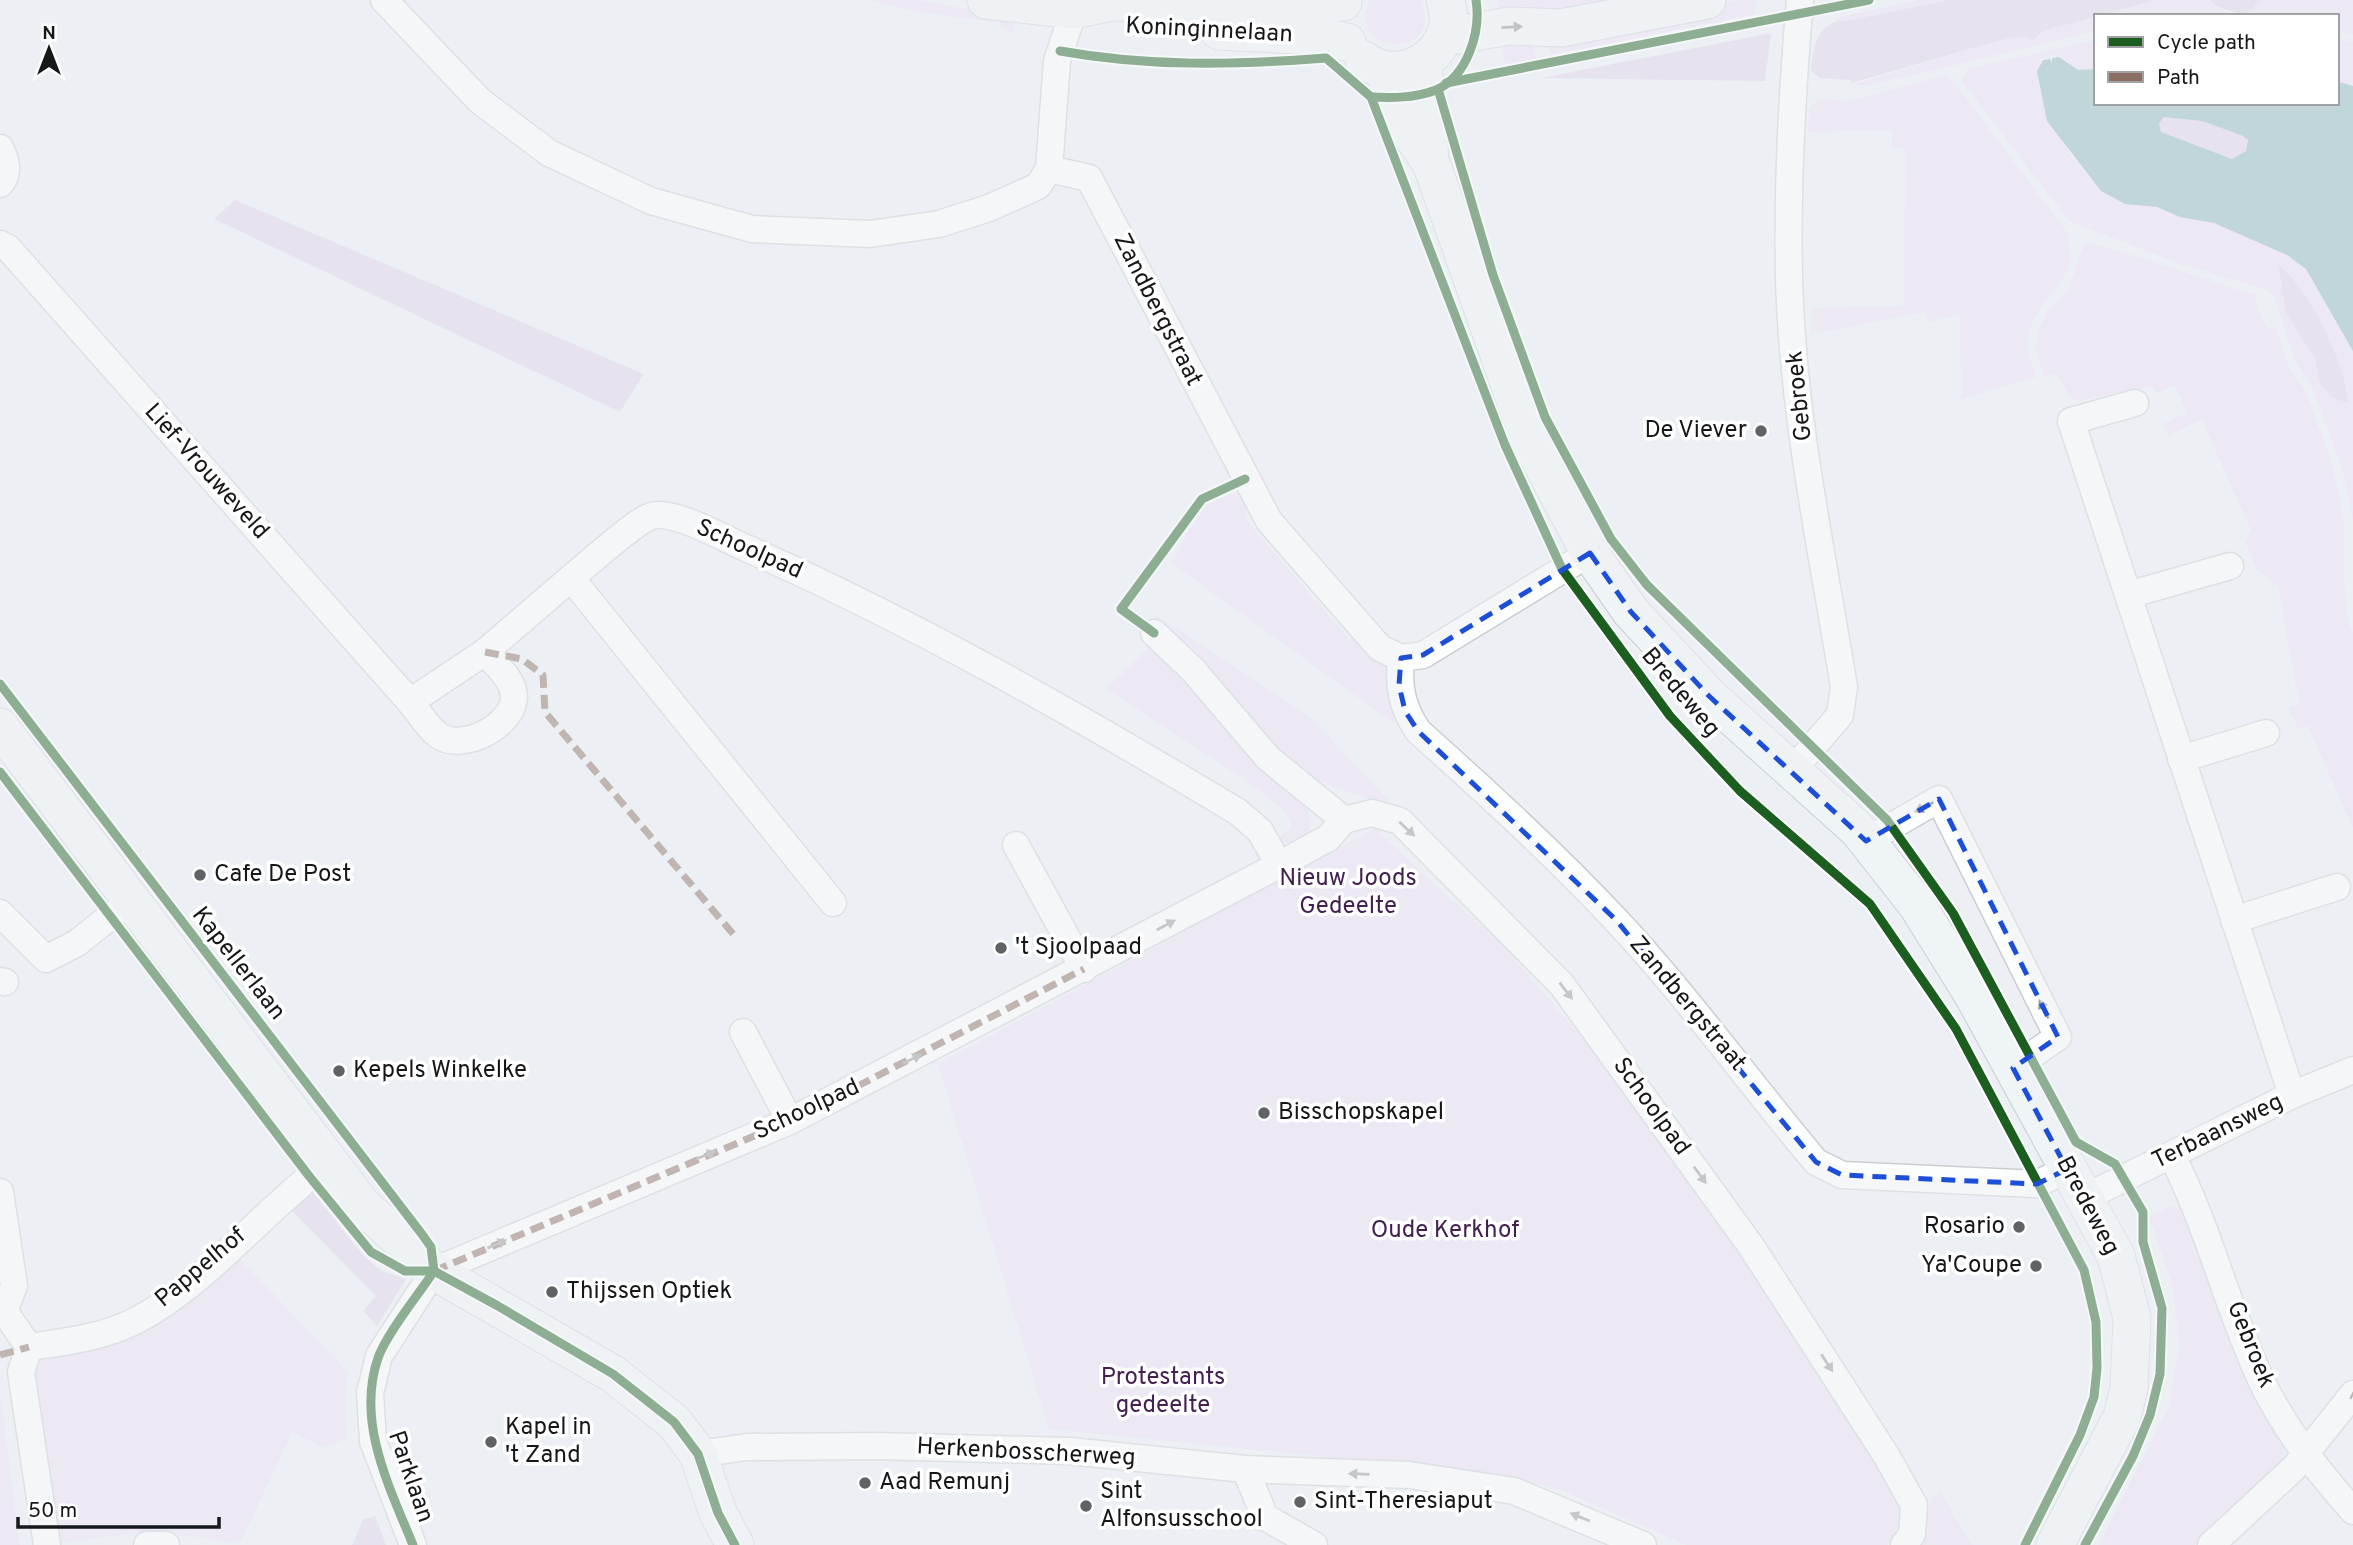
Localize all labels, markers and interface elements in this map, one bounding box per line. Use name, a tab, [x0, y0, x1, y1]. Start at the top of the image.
street label: Koninginnelaan	[1124, 12, 1294, 50]
north arrow	[14, 14, 84, 84]
legend	[2094, 14, 2339, 105]
one-way arrow	[1501, 21, 1523, 32]
text: N	[42, 22, 56, 46]
text: Cycle path	[2157, 30, 2256, 57]
text: Path	[2157, 65, 2200, 92]
street label: Zandbergstraat	[1106, 229, 1208, 391]
street label: Gebroek	[1780, 349, 1820, 443]
street label: Lief-Vrouweveld	[137, 398, 275, 546]
place label: De Viever	[1644, 416, 1747, 446]
marker: De Viever	[1753, 423, 1769, 439]
street label: Schoolpad	[691, 513, 807, 587]
street label: Bredeweg	[1634, 642, 1726, 744]
one-way arrow	[1913, 800, 1933, 812]
one-way arrow	[1398, 821, 1416, 837]
place label: Cafe De Post	[214, 860, 351, 890]
park label: Nieuw Joods Gedeelte	[1279, 864, 1417, 922]
marker: Cafe De Post	[192, 867, 208, 883]
street label: Kapellerlaan	[184, 901, 292, 1027]
one-way arrow	[1156, 919, 1176, 931]
street label: Zandbergstraat	[1622, 930, 1752, 1078]
place label: 't Sjoolpaad	[1015, 933, 1142, 963]
marker: 't Sjoolpaad	[993, 940, 1009, 956]
one-way arrow	[1559, 982, 1573, 1000]
one-way arrow	[2038, 999, 2049, 1019]
street label: Schoolpad	[1605, 1052, 1697, 1162]
one-way arrow	[903, 1054, 923, 1066]
place label: Kepels Winkelke	[353, 1056, 527, 1086]
marker: Kepels Winkelke	[331, 1063, 347, 1079]
street label: Schoolpad	[749, 1072, 865, 1148]
street label: Terbaansweg	[2148, 1087, 2288, 1177]
place label: Bisschopskapel	[1278, 1098, 1444, 1128]
marker: Bisschopskapel	[1256, 1105, 1272, 1121]
one-way arrow	[696, 1149, 717, 1160]
street label: Bredeweg	[2048, 1151, 2126, 1261]
one-way arrow	[1693, 1166, 1707, 1184]
place label: Rosario	[1924, 1212, 2005, 1242]
park label: Oude Kerkhof	[1371, 1216, 1519, 1246]
marker: Rosario	[2011, 1219, 2027, 1235]
street label: Pappelhof	[150, 1221, 252, 1315]
one-way arrow	[487, 1238, 507, 1250]
place label: Ya'Coupe	[1921, 1251, 2022, 1281]
marker: Ya'Coupe	[2028, 1258, 2044, 1274]
place label: Thijssen Optiek	[566, 1277, 732, 1307]
marker: Thijssen Optiek	[544, 1284, 560, 1300]
street label: Gebroek	[2219, 1297, 2281, 1393]
one-way arrow	[1821, 1354, 1834, 1373]
park label: Protestants gedeelte	[1101, 1363, 1225, 1421]
place label: Kapel in 't Zand	[505, 1413, 592, 1471]
street label: Parklaan	[380, 1427, 440, 1527]
street label: Herkenbosscherweg	[916, 1432, 1136, 1474]
marker: Kapel in 't Zand	[483, 1434, 499, 1450]
place label: Aad Remunj	[879, 1468, 1010, 1498]
one-way arrow	[1348, 1468, 1370, 1479]
marker: Aad Remunj	[857, 1475, 873, 1491]
place label: Sint Alfonsusschool	[1100, 1477, 1263, 1535]
scale bar	[18, 1486, 219, 1530]
place label: Sint-Theresiaput	[1314, 1487, 1493, 1517]
marker: Sint-Theresiaput	[1292, 1494, 1308, 1510]
text: 50 m	[28, 1498, 77, 1525]
marker: Sint Alfonsusschool	[1078, 1498, 1094, 1514]
one-way arrow	[1570, 1512, 1591, 1523]

